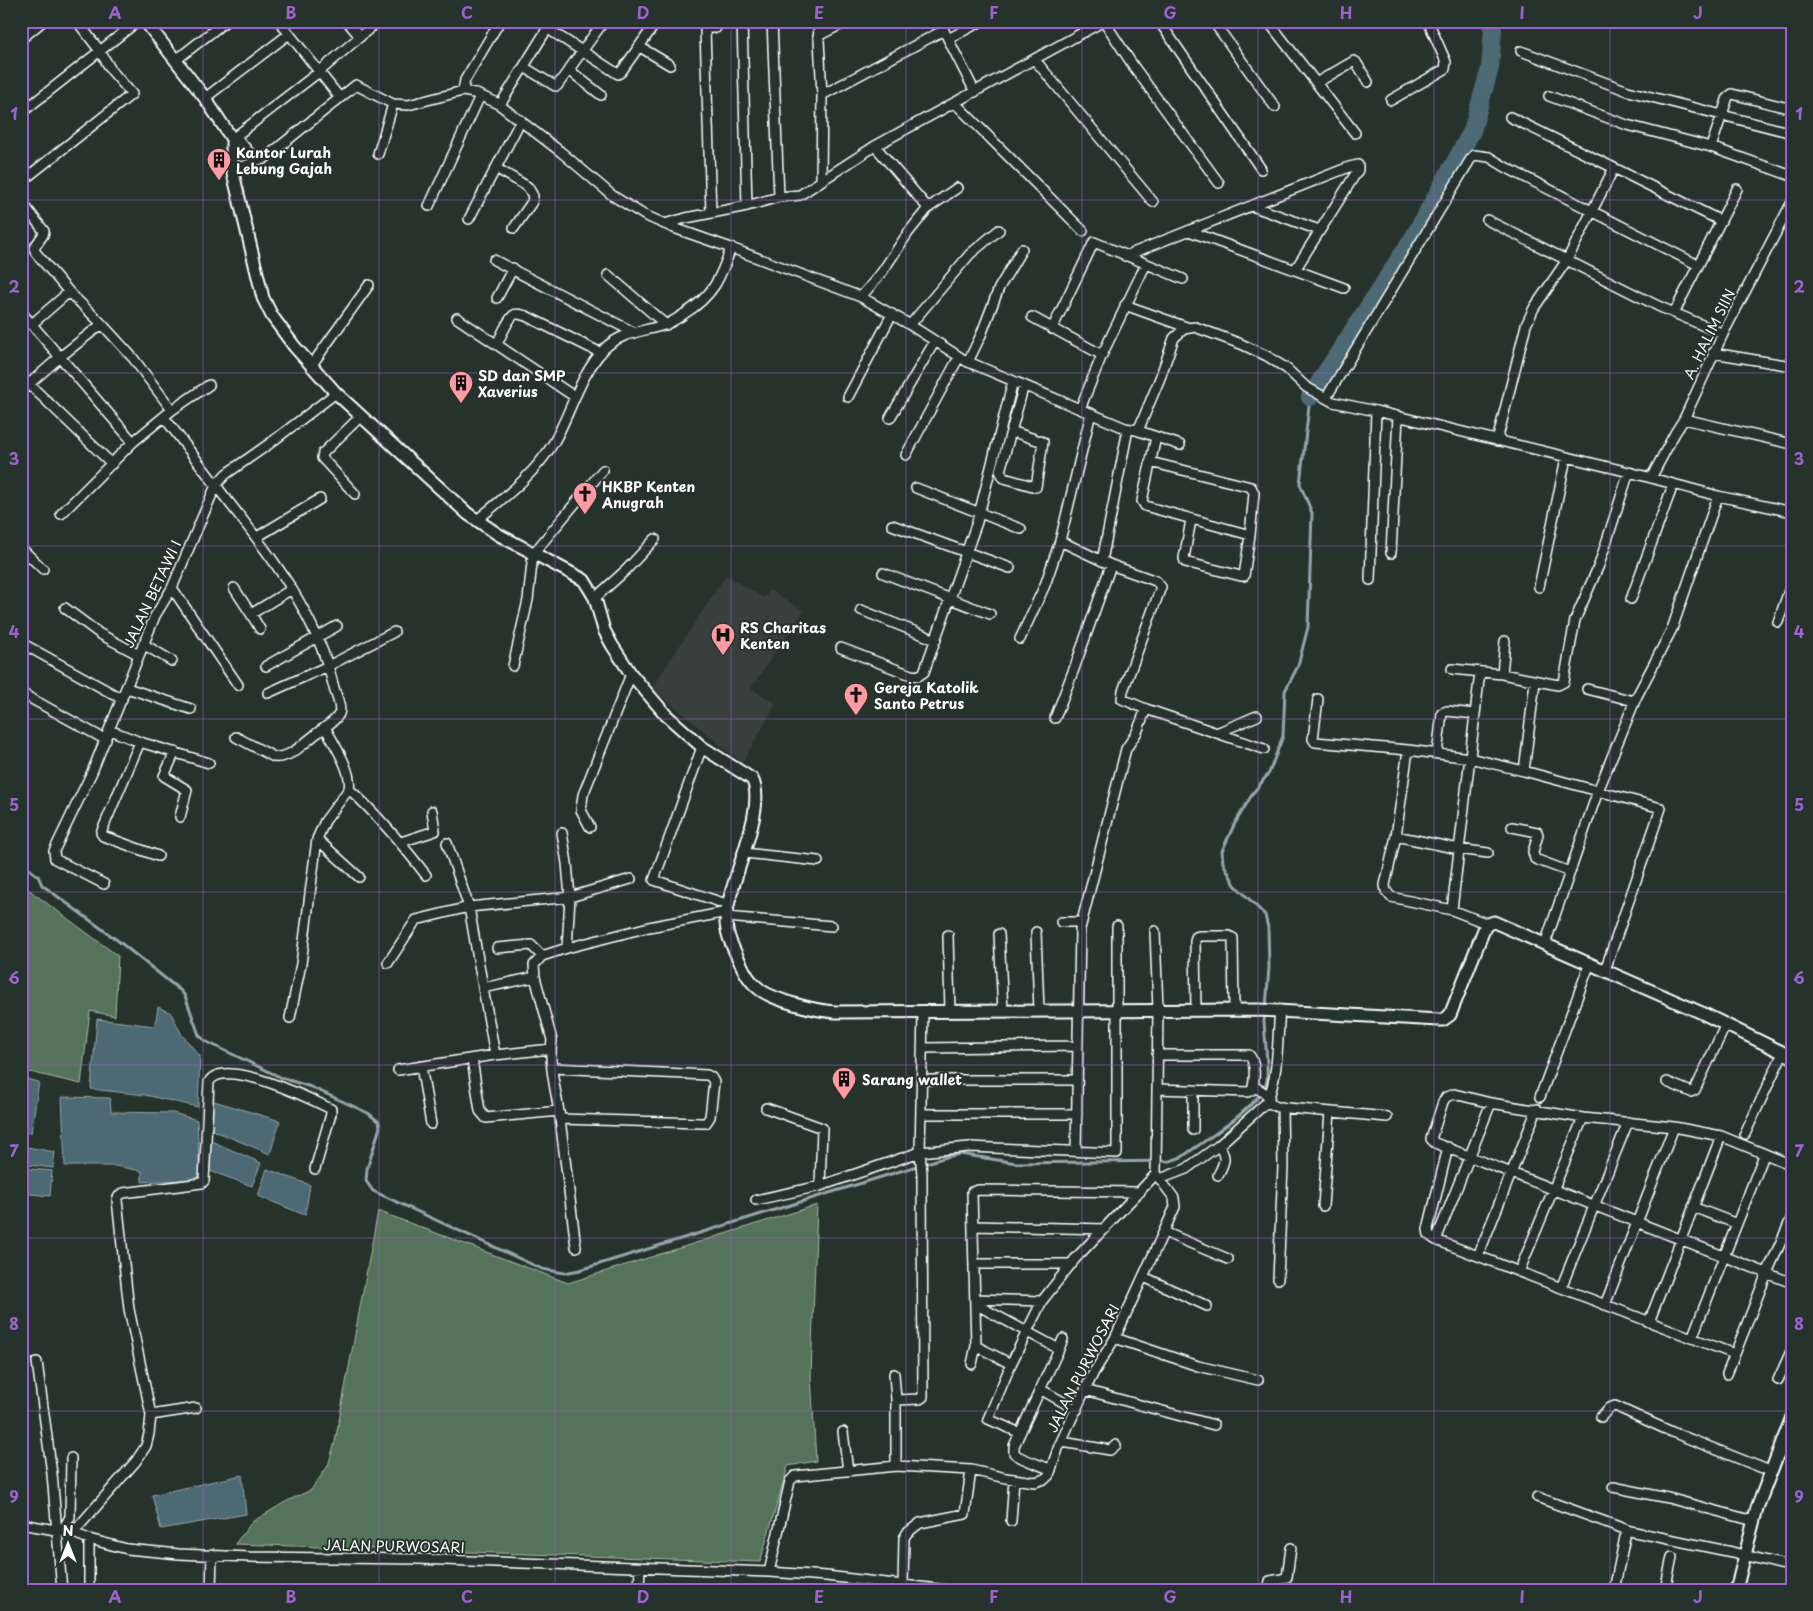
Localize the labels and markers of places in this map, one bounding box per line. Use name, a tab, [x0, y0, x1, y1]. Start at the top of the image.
place label: Kantor Lurah Lebung Gajah	[236, 142, 332, 179]
building icon: Kantor Lurah Lebung Gajah	[206, 147, 232, 181]
place label: SD dan SMP Xaverius	[478, 365, 566, 402]
building icon: SD dan SMP Xaverius	[448, 370, 474, 404]
place label: HKBP Kenten Anugrah	[601, 476, 695, 513]
church icon: HKBP Kenten Anugrah	[572, 481, 598, 515]
place label: RS Charitas Kenten	[740, 617, 826, 654]
hospital icon: RS Charitas Kenten	[710, 622, 736, 656]
place label: Gereja Katolik Santo Petrus	[874, 677, 979, 714]
church icon: Gereja Katolik Santo Petrus	[843, 682, 869, 716]
building icon: Sarang wallet	[831, 1066, 857, 1100]
place label: Sarang wallet	[862, 1069, 962, 1090]

